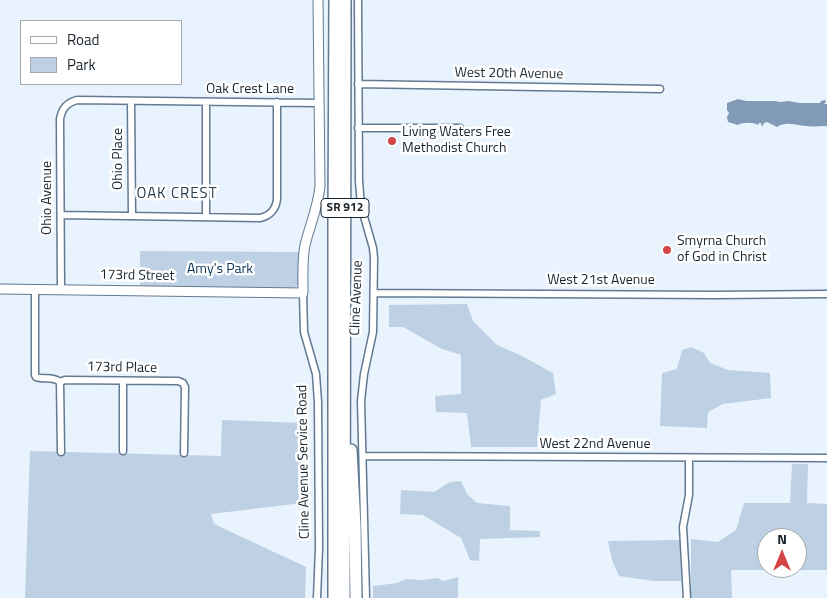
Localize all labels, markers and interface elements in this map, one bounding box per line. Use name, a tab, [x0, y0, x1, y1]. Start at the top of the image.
legend	[20, 20, 182, 85]
text: Road	[67, 28, 99, 51]
text: Park	[67, 53, 96, 76]
street label: West 20th Avenue	[455, 65, 563, 83]
street label: Oak Crest Lane	[206, 82, 294, 98]
place label: Living Waters Free Methodist Church	[402, 125, 511, 158]
street label: Ohio Place	[111, 128, 127, 190]
marker: Living Waters Free Methodist Church	[386, 135, 398, 147]
street label: Ohio Avenue	[40, 161, 56, 235]
district label: OAK CREST	[135, 185, 219, 203]
road number: SR 912	[321, 198, 369, 218]
place label: Smyrna Church of God in Christ	[677, 234, 767, 266]
marker: Smyrna Church of God in Christ	[661, 244, 673, 256]
street label: Cline Avenue	[347, 260, 367, 336]
park label: Amy's Park	[187, 262, 253, 278]
street label: 173rd Street	[99, 267, 175, 285]
street label: West 21st Avenue	[547, 273, 655, 289]
street label: 173rd Place	[87, 359, 157, 377]
street label: Cline Avenue Service Road	[294, 385, 314, 539]
street label: West 22nd Avenue	[539, 437, 651, 453]
north arrow	[757, 528, 807, 578]
text: N	[777, 528, 787, 549]

